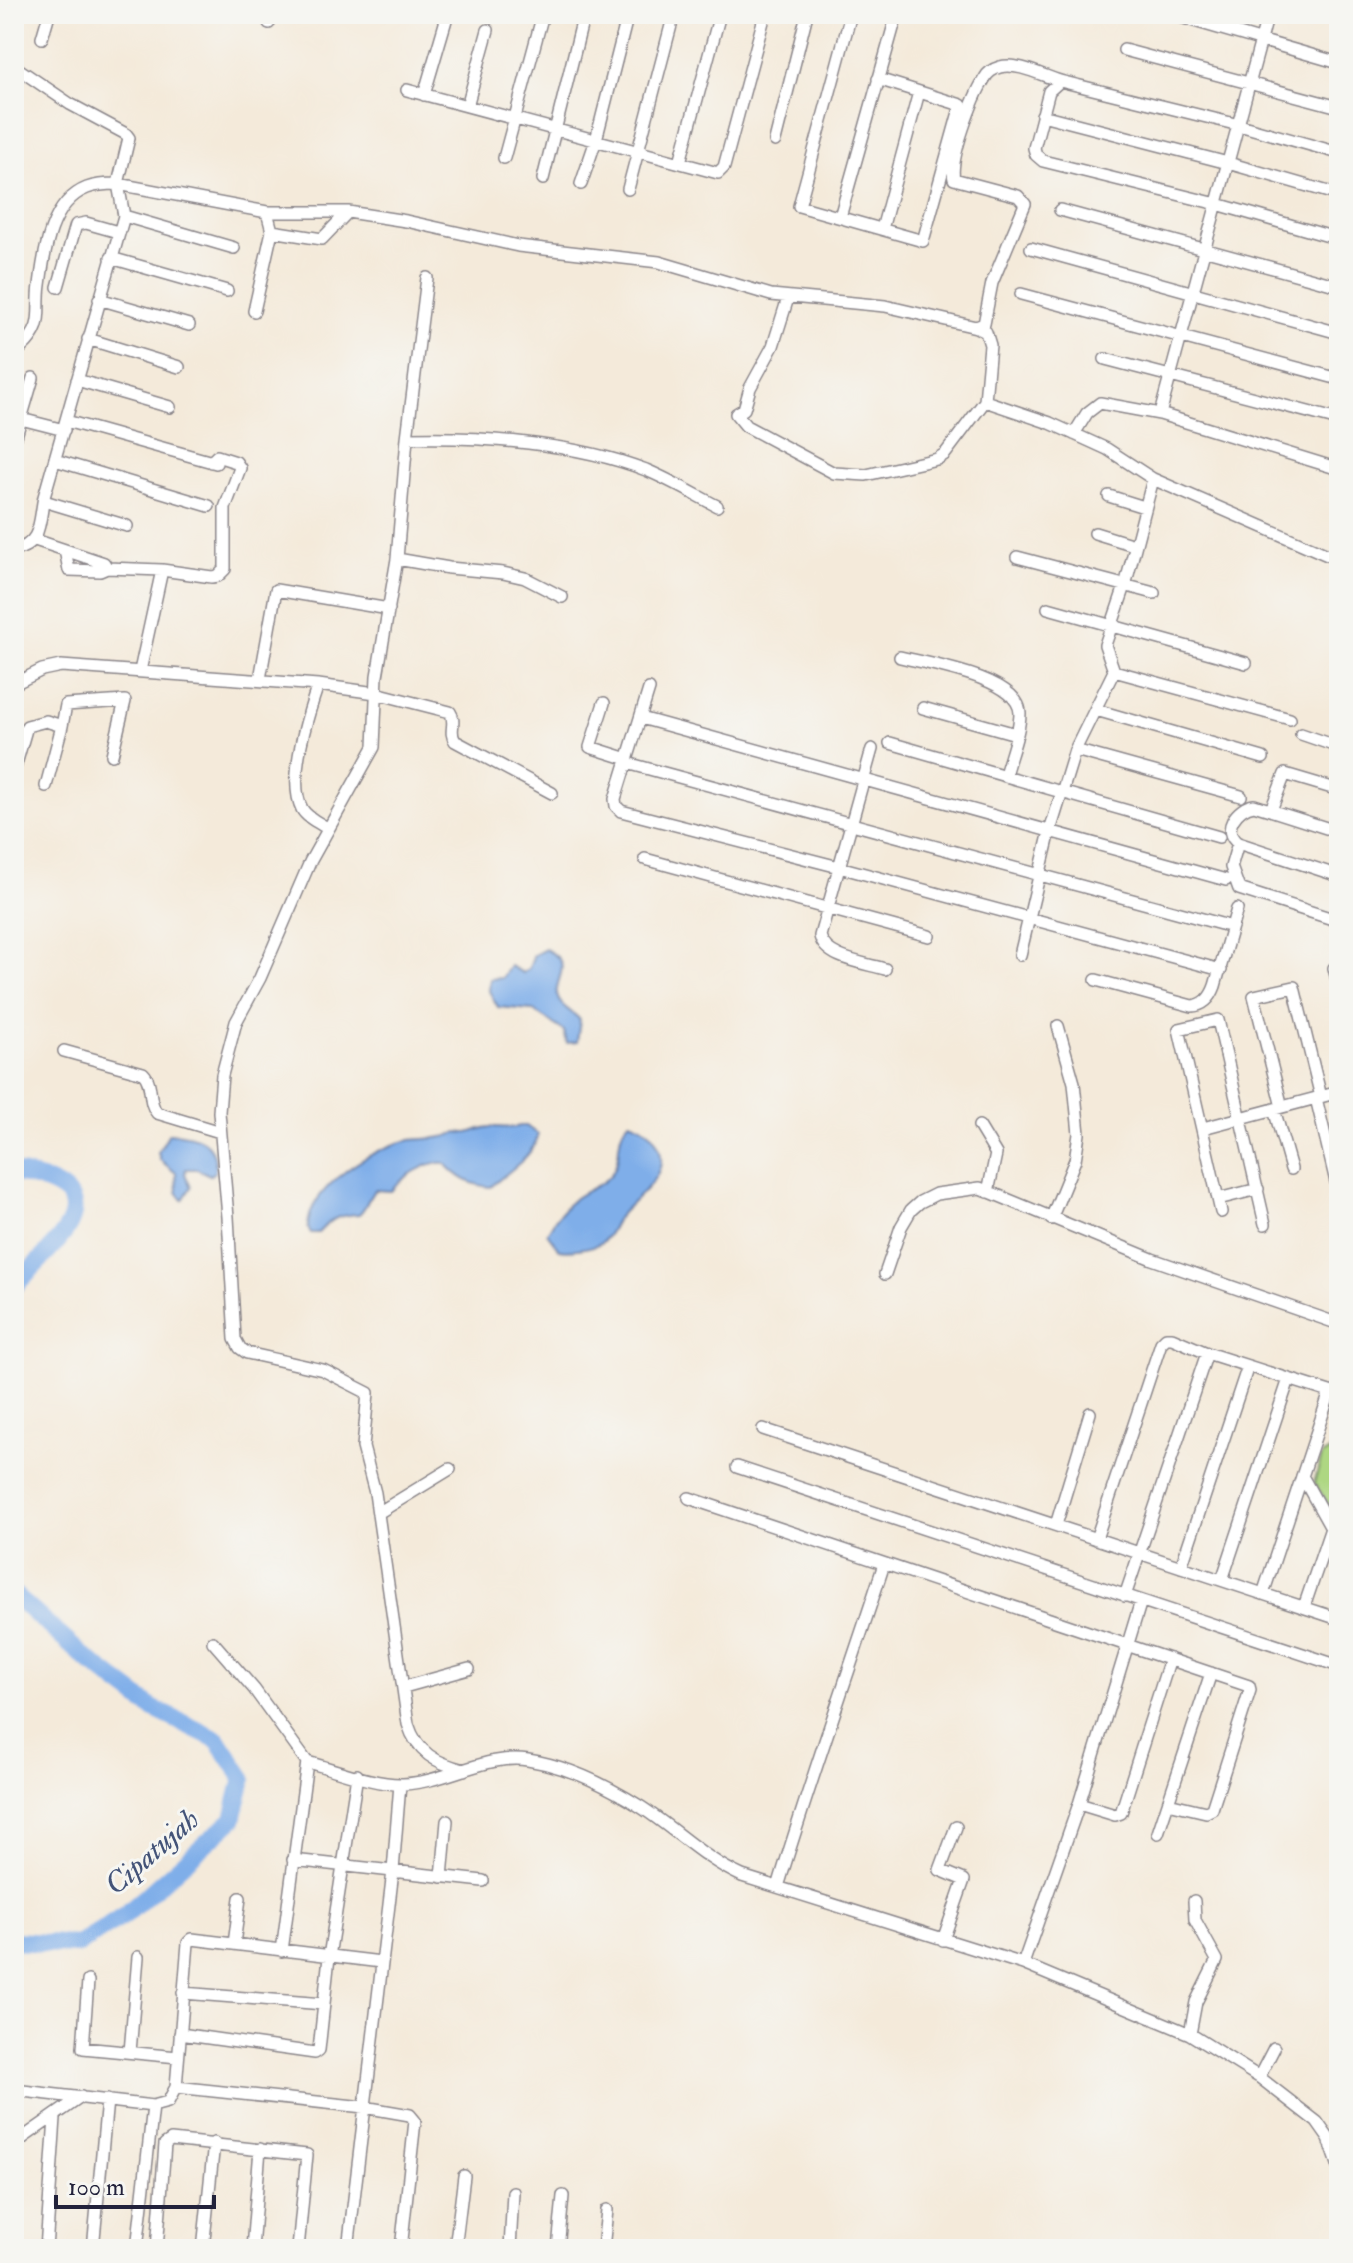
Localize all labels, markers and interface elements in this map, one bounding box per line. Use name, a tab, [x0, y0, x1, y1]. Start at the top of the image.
water label: Cipatujah	[97, 1801, 207, 1903]
scale bar	[56, 2159, 214, 2209]
text: 100 m	[68, 2172, 125, 2203]

